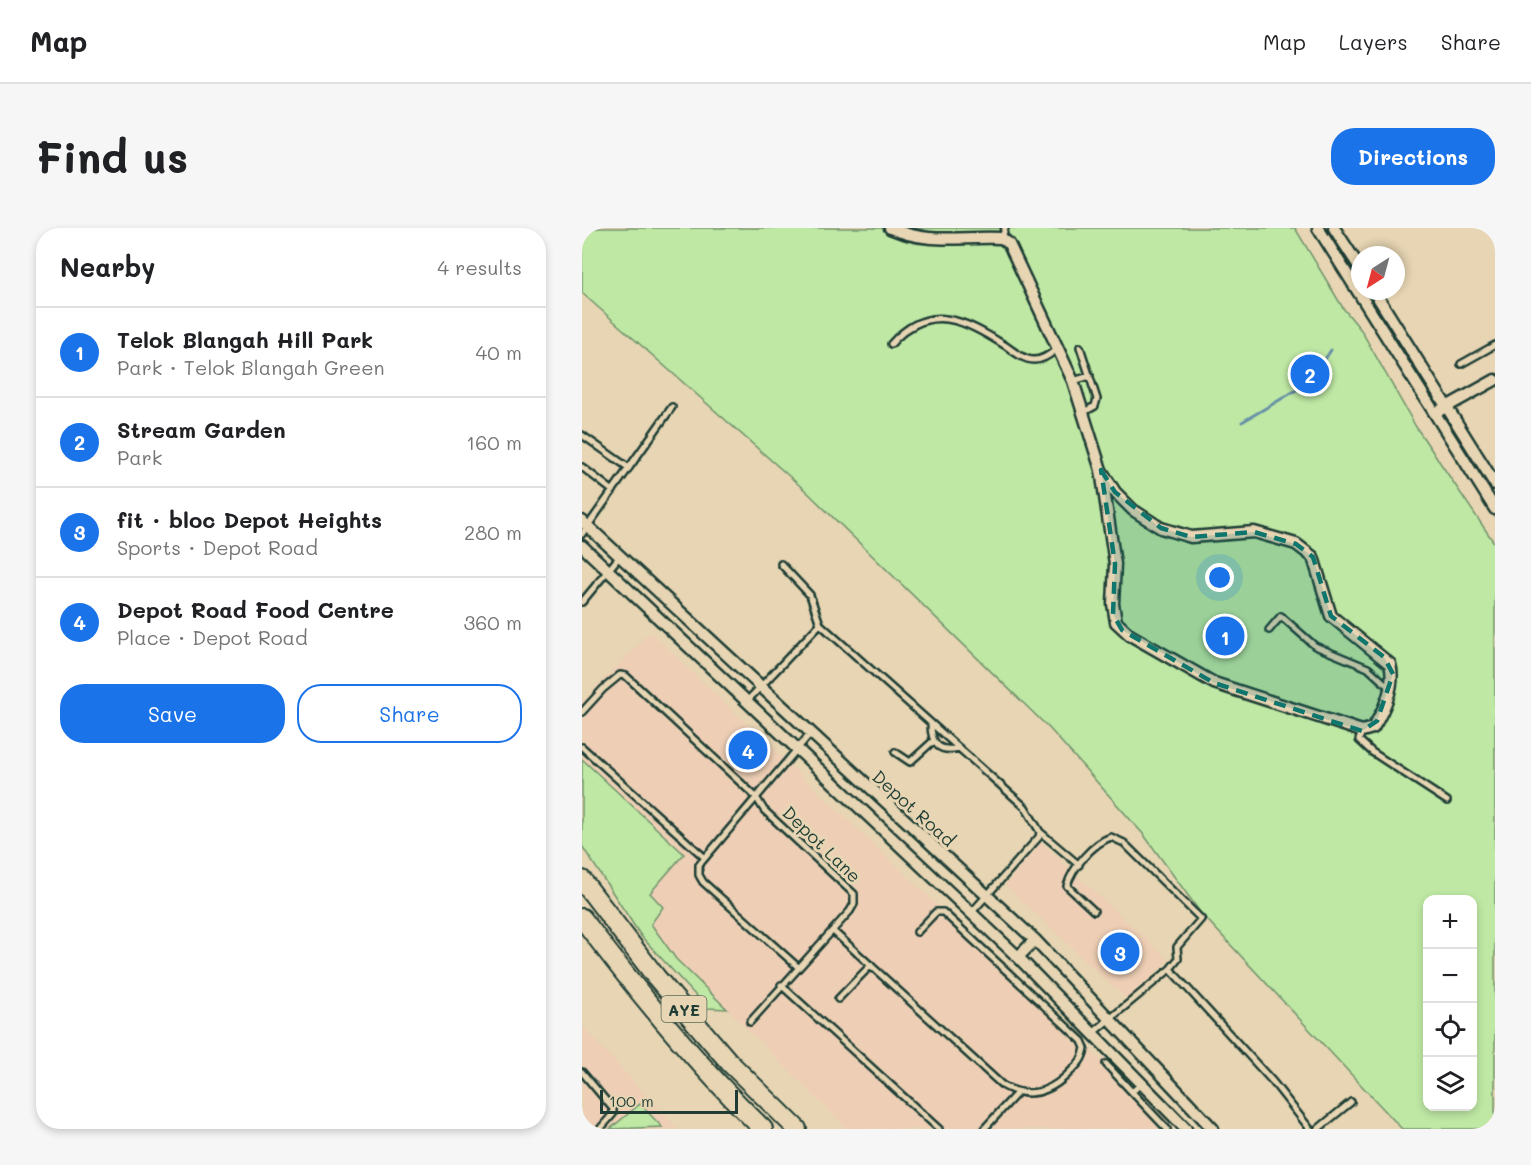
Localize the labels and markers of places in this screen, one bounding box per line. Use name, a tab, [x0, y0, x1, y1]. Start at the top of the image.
pin: 2	[1290, 352, 1330, 396]
pin: 1	[1206, 614, 1244, 658]
pin: 4	[728, 728, 768, 772]
pin: 3	[1100, 930, 1140, 974]

